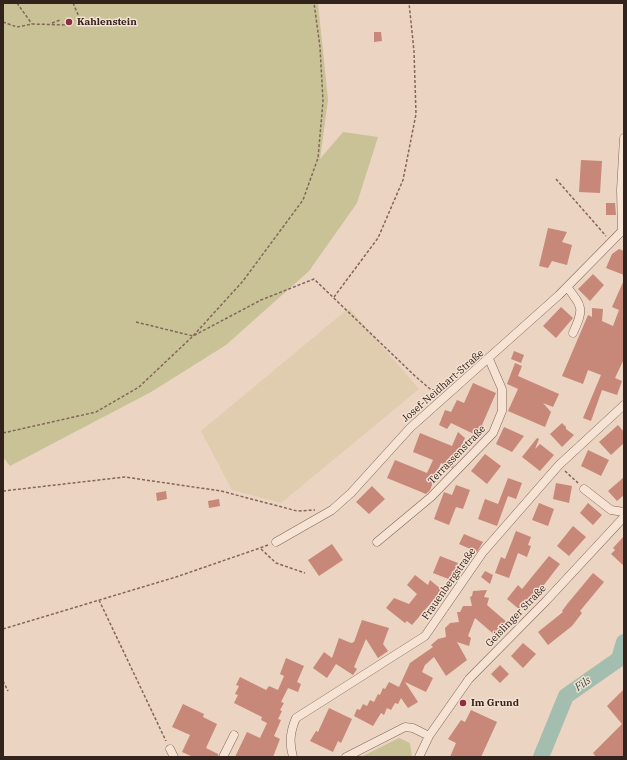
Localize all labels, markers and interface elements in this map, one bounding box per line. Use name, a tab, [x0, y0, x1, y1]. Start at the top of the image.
place label: Kahlenstein	[77, 16, 137, 28]
marker: Kahlenstein	[64, 17, 74, 27]
street label: Josef-Neidhart-Straße	[400, 347, 486, 425]
street label: Terrassenstraße	[426, 423, 488, 487]
street label: Frauenbergstraße	[420, 546, 478, 622]
street label: Geislinger Straße	[483, 582, 549, 650]
water label: Fils	[572, 674, 594, 694]
place label: Im Grund	[471, 697, 519, 709]
marker: Im Grund	[458, 698, 468, 708]

